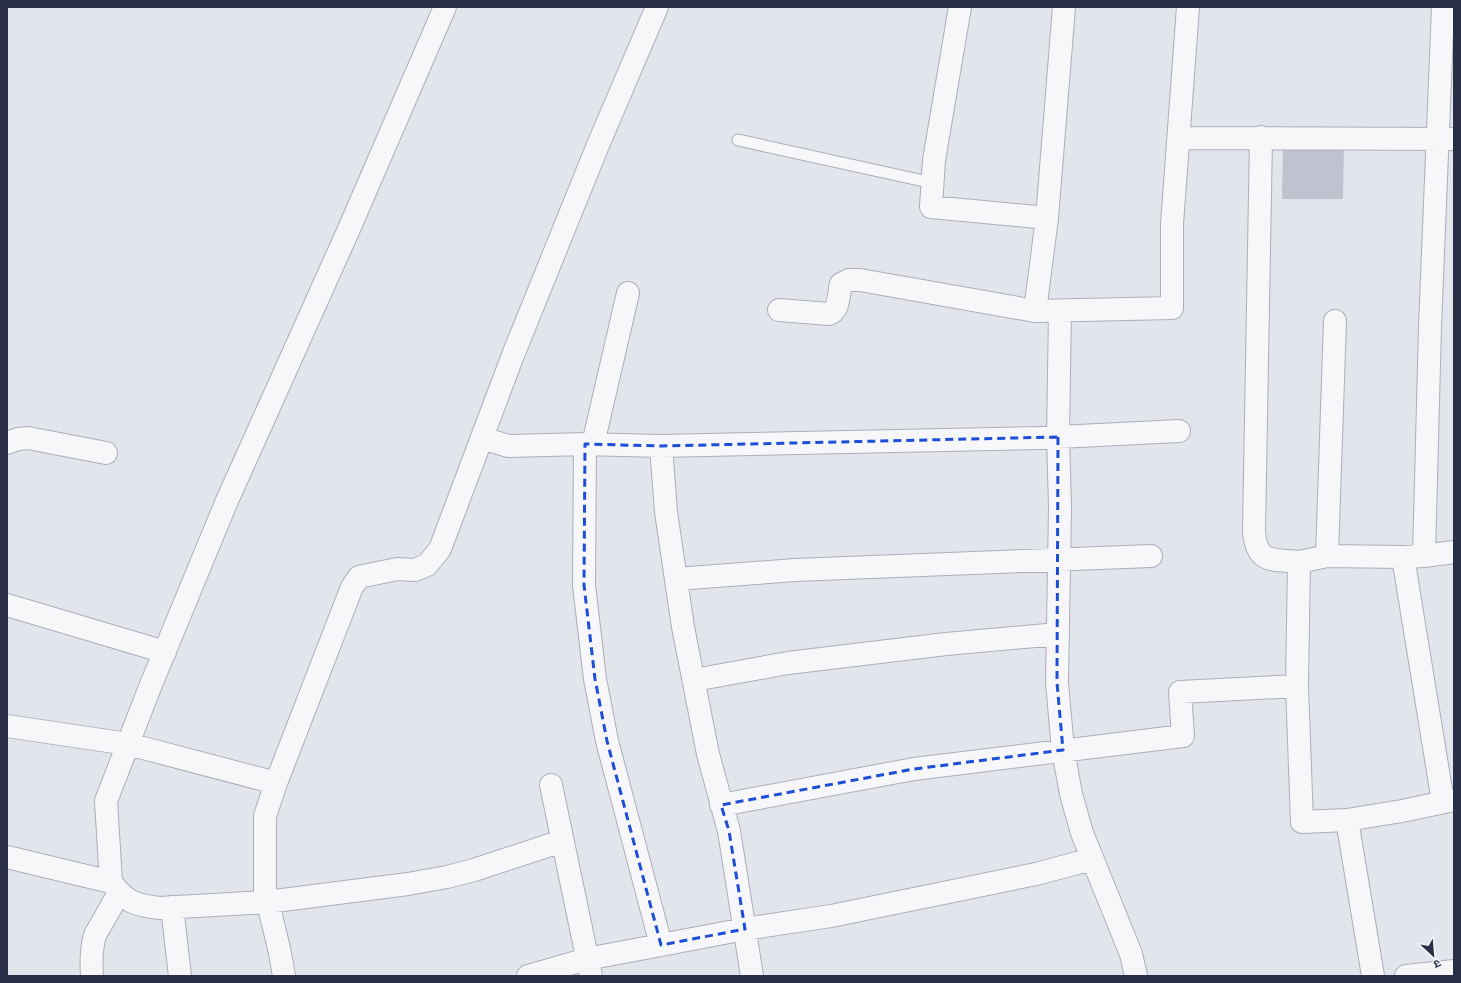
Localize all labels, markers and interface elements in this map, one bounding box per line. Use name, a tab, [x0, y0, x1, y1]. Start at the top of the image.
north arrow	[1413, 935, 1453, 975]
text: उ	[1430, 955, 1444, 973]

